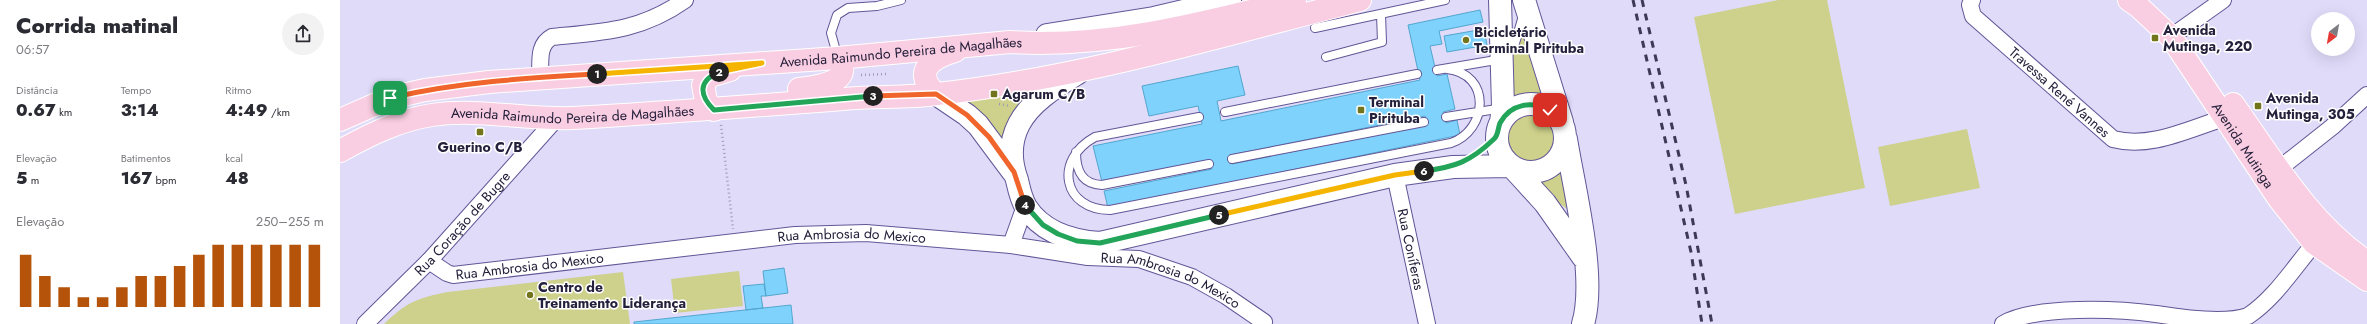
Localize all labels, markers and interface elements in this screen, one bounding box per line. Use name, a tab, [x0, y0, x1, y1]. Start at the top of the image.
text: Corrida matinal	[16, 9, 178, 41]
north arrow	[2311, 12, 2355, 56]
map controls	[2311, 12, 2355, 56]
button: share	[282, 13, 324, 55]
place label: Avenida Mutinga, 220	[2162, 20, 2252, 56]
place label: Bicicletário Terminal Pirituba	[1474, 22, 1584, 58]
street label: Avenida Raimundo Pereira de Magalhães	[779, 32, 1023, 72]
marker: Avenida Mutinga, 220	[2150, 33, 2160, 43]
marker: Bicicletário Terminal Pirituba	[1461, 35, 1471, 45]
text: 06:57	[16, 40, 49, 59]
street label: Travessa René Vannes	[2005, 42, 2115, 142]
pin: 2	[709, 62, 729, 82]
pin: 1	[587, 64, 607, 84]
text: 2	[715, 64, 723, 80]
text: 1	[594, 66, 600, 82]
pin	[373, 81, 407, 115]
text: Distância	[16, 82, 58, 98]
text: Tempo	[121, 82, 151, 98]
text: Ritmo	[225, 82, 252, 98]
place label: Agarum C/B	[1001, 84, 1085, 104]
pin: 3	[863, 86, 883, 106]
icon: arrive	[379, 87, 401, 109]
text: 3	[870, 88, 876, 104]
place label: Avenida Mutinga, 305	[2265, 88, 2355, 124]
marker: Agarum C/B	[989, 89, 999, 99]
place label: Terminal Pirituba	[1369, 92, 1424, 128]
pin	[1533, 93, 1567, 127]
text: 0.67	[16, 98, 56, 122]
text: 3:14	[121, 98, 159, 122]
text: 4:49	[225, 98, 268, 122]
street label: Avenida Mutinga	[2207, 98, 2279, 192]
icon: check	[1539, 99, 1561, 121]
street label: Avenida Raimundo Pereira de Magalhães	[450, 100, 695, 128]
marker: Avenida Mutinga, 305	[2253, 101, 2263, 111]
text: km	[56, 104, 72, 120]
text: /km	[268, 104, 290, 120]
marker: Terminal Pirituba	[1356, 105, 1366, 115]
marker: Guerino C/B	[475, 127, 485, 137]
place label: Guerino C/B	[437, 137, 523, 157]
text: Elevação	[16, 150, 57, 166]
text: Batimentos	[121, 150, 171, 166]
text: kcal	[225, 150, 243, 166]
pin: 6	[1414, 161, 1434, 181]
text: 6	[1420, 163, 1428, 179]
text: 5	[16, 166, 27, 190]
text: 167	[121, 166, 152, 190]
text: 48	[225, 166, 249, 190]
street label: Rua Coração de Bugre	[410, 167, 515, 280]
text: m	[27, 172, 39, 188]
text: bpm	[152, 172, 177, 188]
pin: 4	[1015, 195, 1035, 215]
text: 4	[1021, 197, 1029, 213]
pin: 5	[1209, 205, 1229, 225]
text: 5	[1215, 207, 1223, 223]
street label: Rua Coníferas	[1392, 207, 1430, 292]
text: Elevação	[16, 212, 64, 231]
text: 250–255 m	[256, 212, 324, 231]
street label: Rua Ambrosia do Mexico	[776, 223, 927, 248]
street label: Rua Ambrosia do Mexico	[454, 247, 605, 285]
street label: Rua Ambrosia do Mexico	[1100, 248, 1245, 313]
place label: Centro de Treinamento Liderança	[538, 277, 686, 313]
marker: Centro de Treinamento Liderança	[525, 290, 535, 300]

